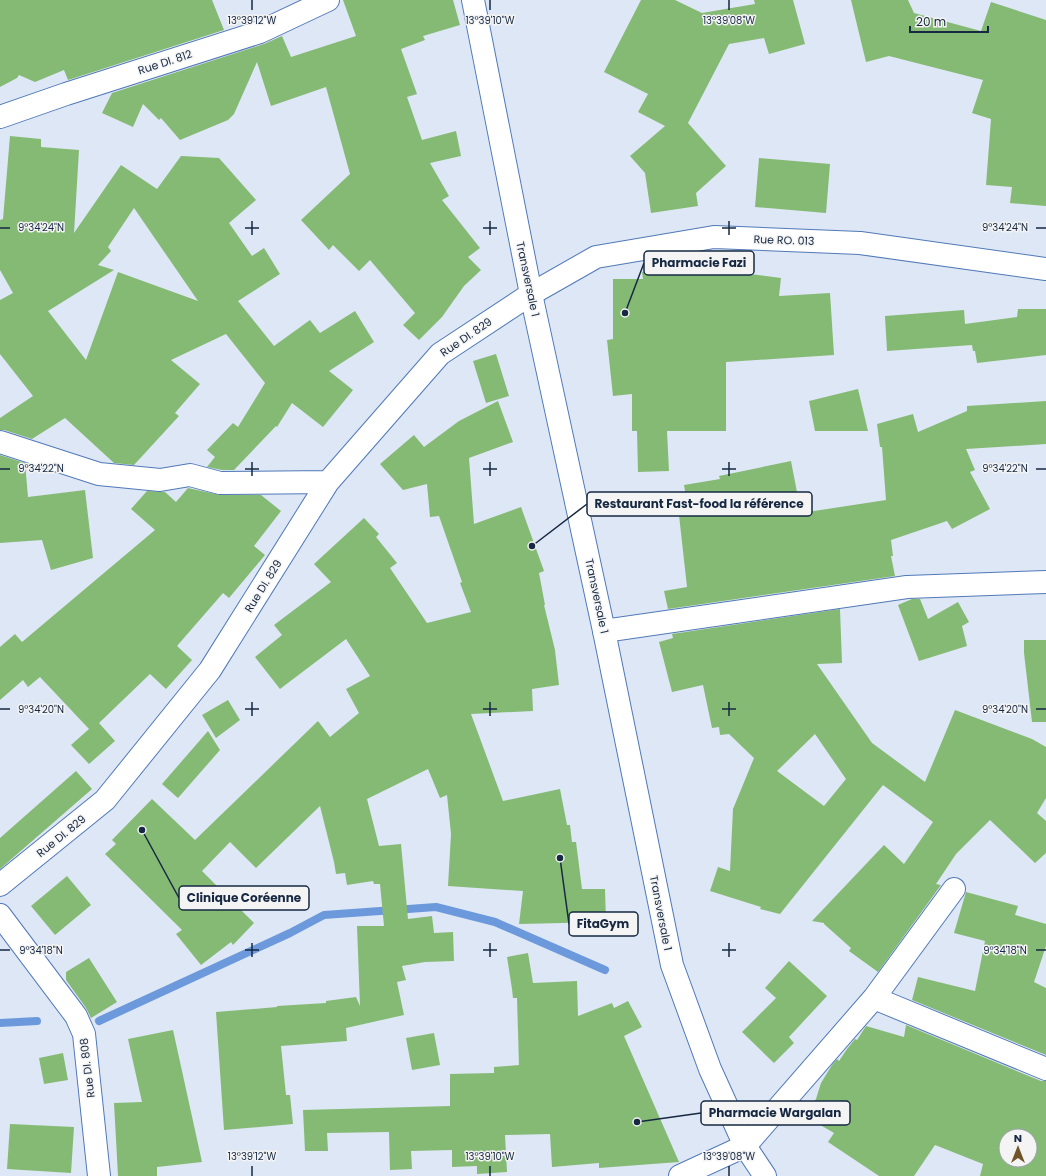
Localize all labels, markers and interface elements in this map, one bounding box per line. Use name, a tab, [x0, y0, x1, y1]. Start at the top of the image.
scale bar	[910, 8, 988, 34]
text: 13°39'12"W	[228, 13, 277, 28]
text: 13°39'10"W	[465, 13, 515, 28]
text: 13°39'08"W	[703, 13, 755, 28]
text: 20 m	[916, 13, 946, 30]
street label: Rue DI. 812	[136, 46, 194, 78]
text: 9°34'24"N	[18, 220, 64, 235]
text: 9°34'24"N	[982, 220, 1028, 235]
street label: Rue RO. 013	[753, 231, 815, 249]
street label: Transversale 1	[512, 240, 544, 318]
callout: Pharmacie Fazi	[644, 251, 754, 275]
text: Pharmacie Fazi	[652, 254, 746, 271]
street label: Rue DI. 829	[437, 314, 495, 360]
text: 9°34'22"N	[18, 461, 64, 476]
text: 9°34'22"N	[982, 461, 1028, 476]
callout: Restaurant Fast-food la référence	[587, 492, 812, 516]
text: Restaurant Fast-food la référence	[594, 495, 804, 512]
street label: Rue DI. 829	[240, 557, 286, 615]
street label: Transversale 1	[581, 557, 613, 635]
text: 9°34'20"N	[18, 702, 64, 717]
text: 9°34'20"N	[982, 702, 1028, 717]
street label: Rue DI. 829	[33, 811, 89, 861]
street label: Transversale 1	[646, 874, 676, 952]
callout: Clinique Coréenne	[179, 886, 309, 910]
text: Clinique Coréenne	[187, 889, 302, 906]
callout: FitaGym	[569, 912, 638, 936]
text: FitaGym	[577, 915, 630, 932]
text: 9°34'18"N	[19, 943, 63, 958]
text: 9°34'18"N	[983, 943, 1027, 958]
street label: Rue DI. 808	[75, 1037, 99, 1099]
callout: Pharmacie Wargalan	[701, 1101, 850, 1125]
text: Pharmacie Wargalan	[709, 1104, 841, 1121]
north arrow	[998, 1128, 1038, 1168]
text: N	[1014, 1130, 1022, 1146]
text: 13°39'12"W	[228, 1149, 277, 1164]
text: 13°39'10"W	[465, 1149, 515, 1164]
text: 13°39'08"W	[703, 1149, 755, 1164]

